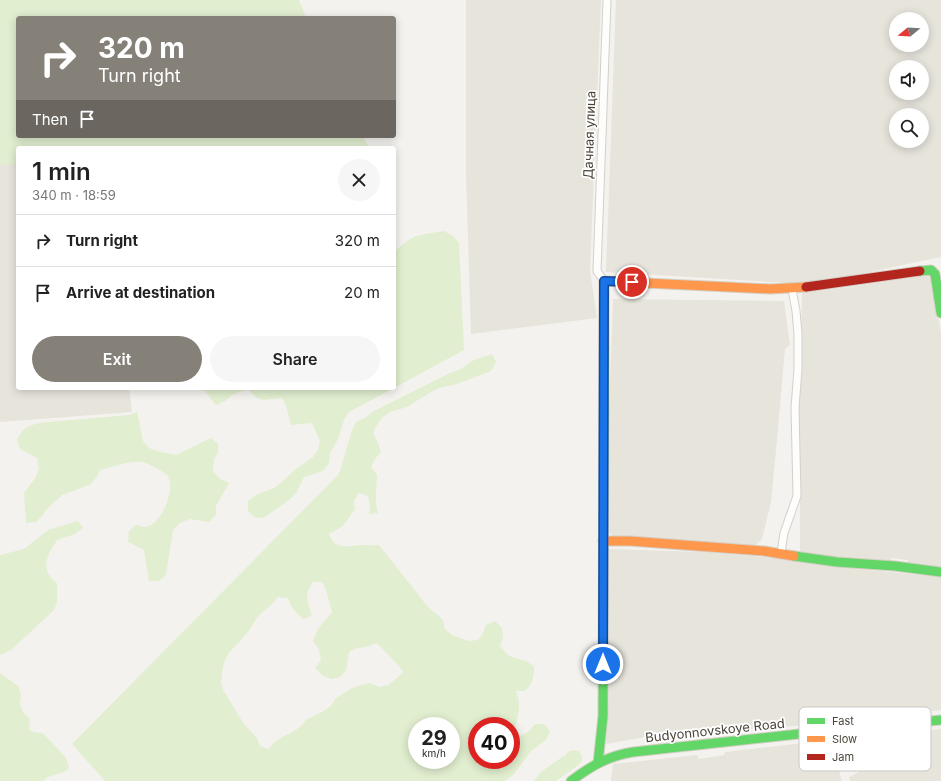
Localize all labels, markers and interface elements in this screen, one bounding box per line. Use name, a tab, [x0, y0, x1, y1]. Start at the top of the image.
north arrow	[889, 12, 929, 52]
map controls	[889, 12, 929, 148]
text: 320 m	[98, 31, 185, 65]
icon: right	[32, 32, 84, 84]
button: sound	[889, 60, 929, 100]
text: Turn right	[98, 65, 181, 86]
street label: Дачная улица	[579, 91, 599, 179]
icon: arrive	[76, 108, 98, 130]
button: search	[889, 108, 929, 148]
text: Then	[32, 110, 68, 129]
text: 1 min	[32, 157, 91, 186]
button: close	[338, 159, 380, 201]
text: 340 m · 18:59	[32, 187, 116, 203]
icon: right	[32, 230, 54, 252]
text: Turn right	[66, 231, 138, 250]
text: 320 m	[335, 231, 380, 250]
pin	[615, 265, 649, 299]
icon: arrive	[621, 271, 643, 293]
icon: arrive	[32, 282, 54, 304]
text: Arrive at destination	[66, 283, 215, 302]
text: 20 m	[344, 283, 380, 302]
button: Exit	[32, 336, 202, 382]
button: Share	[210, 336, 380, 382]
position arrow	[582, 643, 624, 685]
legend	[799, 707, 931, 771]
text: Fast	[832, 714, 854, 728]
street label: Budyonnovskoye Road	[644, 715, 786, 745]
speed limit sign: 40	[468, 717, 520, 769]
text: 29	[421, 726, 447, 750]
text: Slow	[832, 732, 857, 746]
text: km/h	[422, 747, 446, 759]
text: Jam	[832, 750, 854, 764]

